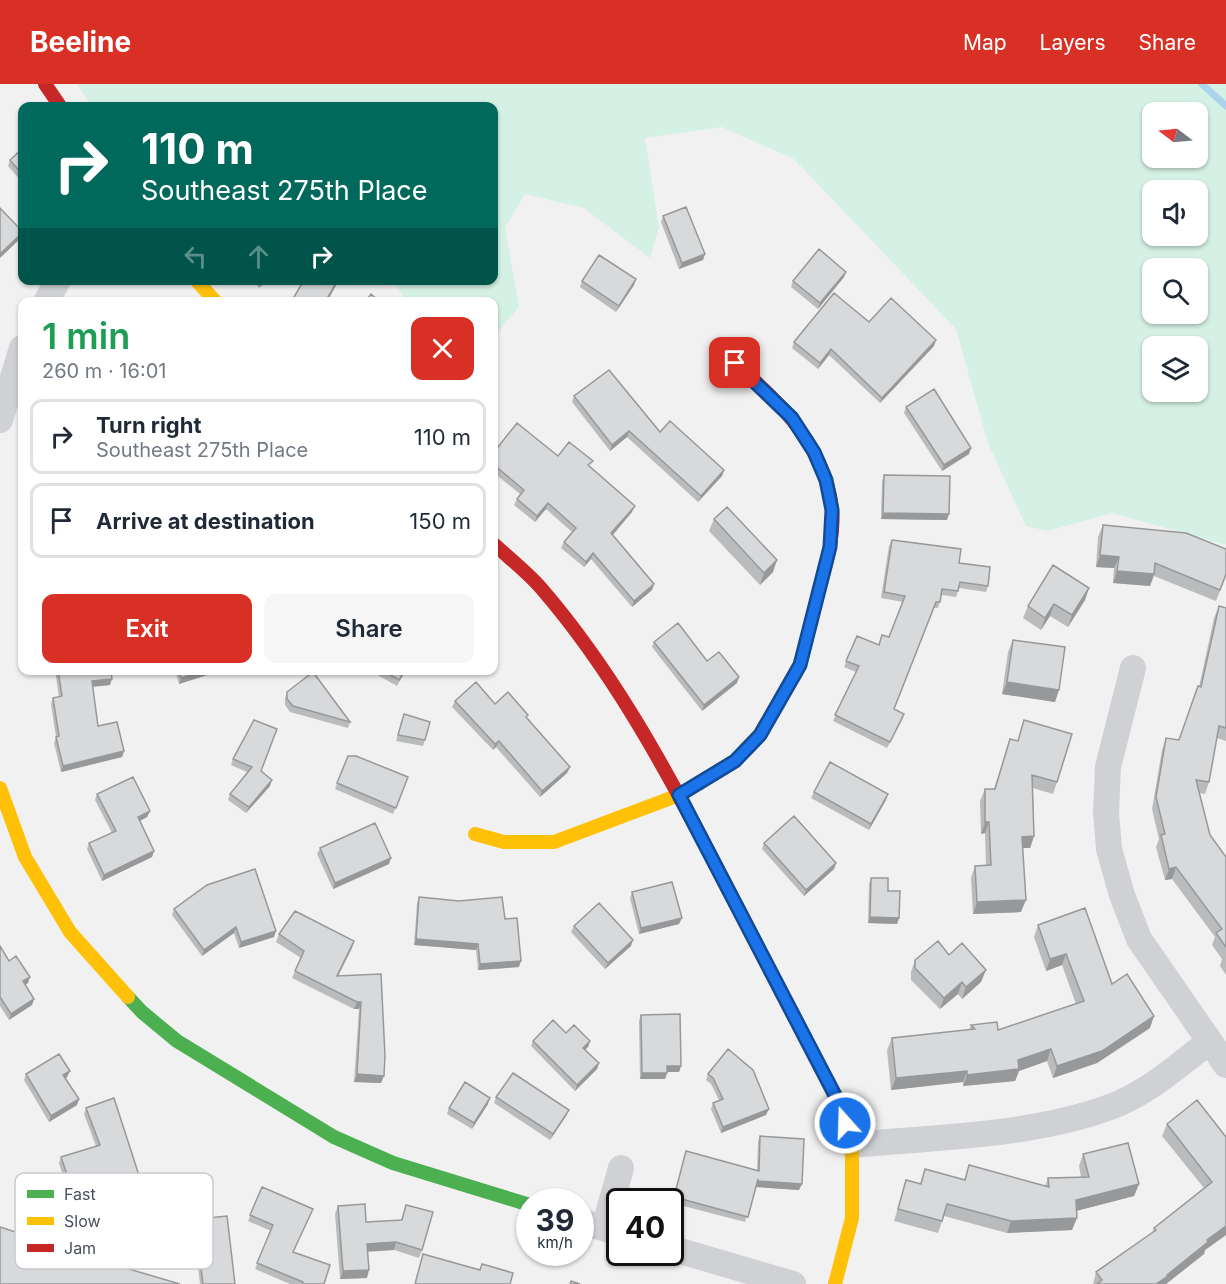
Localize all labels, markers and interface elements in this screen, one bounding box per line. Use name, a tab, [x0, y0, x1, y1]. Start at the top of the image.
text: Beeline	[30, 25, 131, 59]
text: Map	[963, 30, 1007, 55]
text: Layers	[1040, 30, 1106, 55]
text: Share	[1139, 30, 1196, 55]
north arrow	[1142, 102, 1208, 168]
map controls	[1142, 102, 1208, 402]
text: 110 m	[141, 123, 254, 174]
icon: right	[42, 126, 120, 204]
text: Southeast 275th Place	[141, 174, 428, 207]
button: sound	[1142, 180, 1208, 246]
icon: left	[179, 240, 212, 273]
icon: ahead	[242, 240, 275, 273]
icon: right	[305, 240, 338, 273]
button: search	[1142, 258, 1208, 324]
text: 1 min	[42, 314, 130, 358]
button: close	[411, 317, 474, 380]
button: layers	[1142, 336, 1208, 402]
pin	[709, 337, 760, 388]
icon: arrive	[718, 346, 751, 379]
text: 260 m · 16:01	[42, 359, 166, 383]
text: Turn right	[96, 412, 202, 438]
icon: right	[45, 420, 78, 453]
text: 110 m	[414, 424, 471, 450]
text: Southeast 275th Place	[96, 438, 308, 462]
icon: arrive	[45, 504, 78, 537]
text: Arrive at destination	[96, 508, 315, 534]
text: 150 m	[409, 508, 471, 534]
button: Exit	[42, 594, 252, 663]
button: Share	[264, 594, 474, 663]
position arrow	[813, 1091, 877, 1155]
legend	[15, 1173, 213, 1269]
text: Fast	[64, 1184, 96, 1204]
speed limit sign: 40	[606, 1188, 684, 1266]
text: 39	[536, 1202, 574, 1238]
text: Slow	[64, 1211, 101, 1231]
text: km/h	[537, 1233, 573, 1252]
text: Jam	[64, 1238, 96, 1258]

